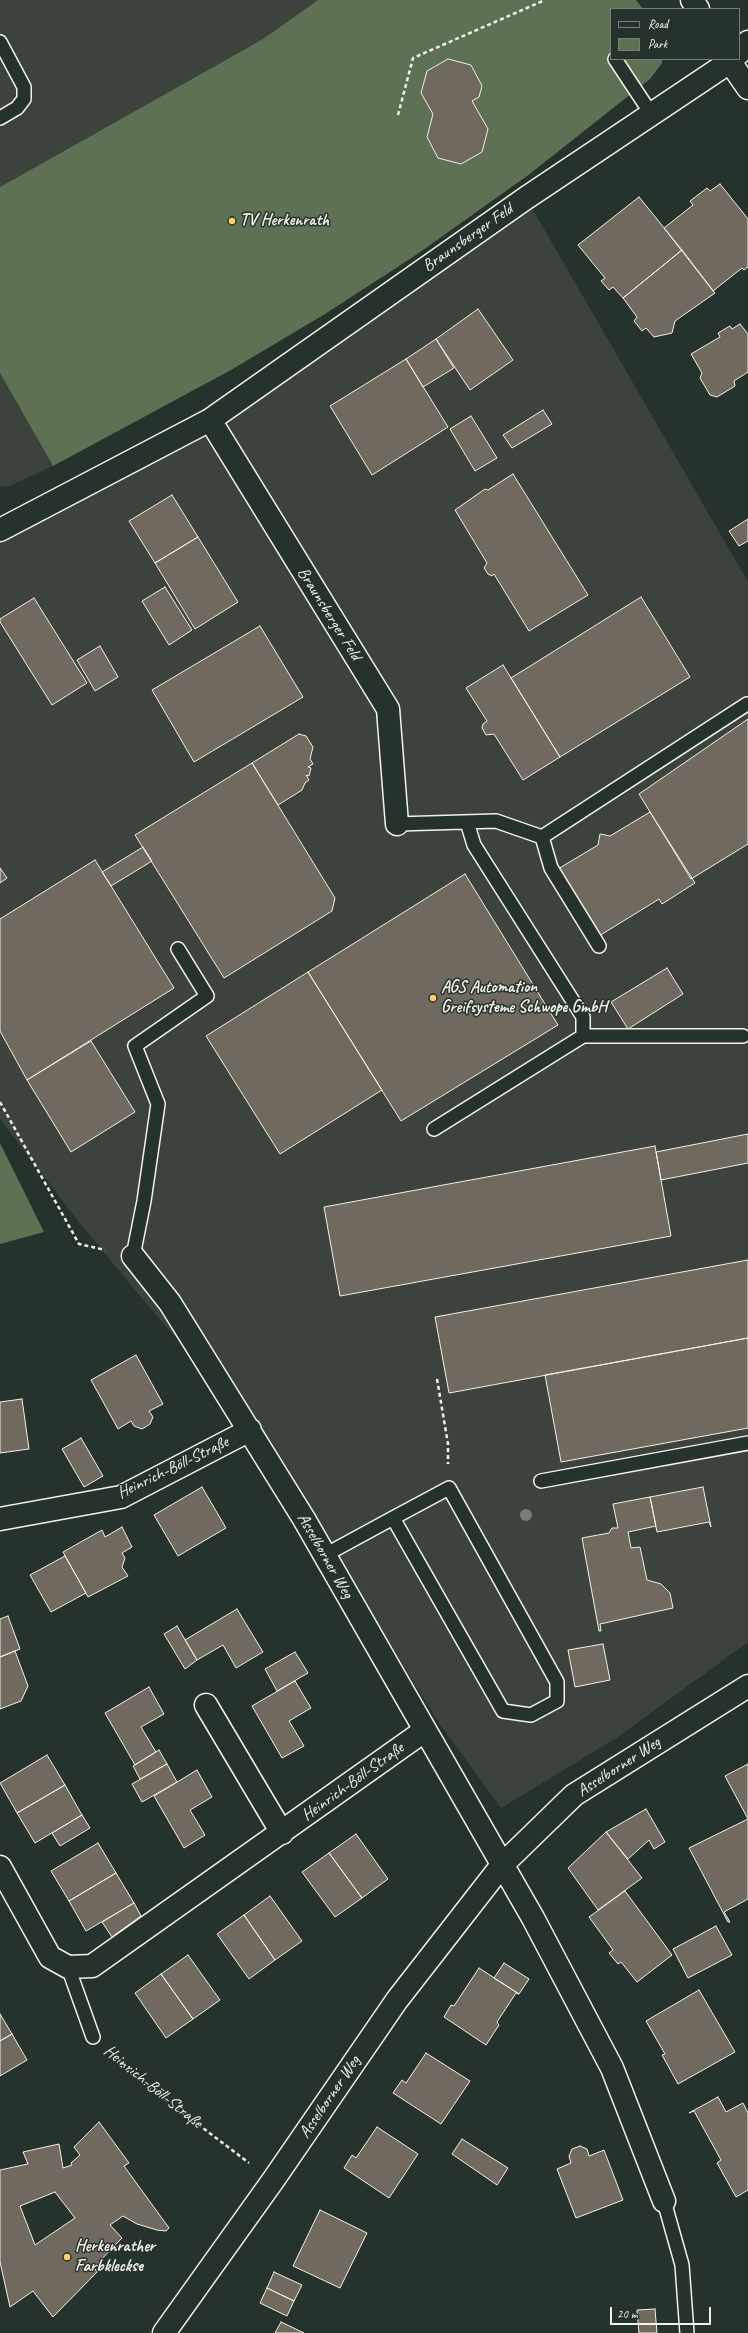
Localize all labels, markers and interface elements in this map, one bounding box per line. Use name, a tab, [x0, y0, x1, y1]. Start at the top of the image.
legend	[610, 8, 740, 60]
text: Road	[648, 16, 668, 32]
text: Park	[648, 36, 667, 52]
street label: Braunsberger Feld	[419, 199, 517, 277]
place label: TV Herkenrath	[240, 211, 329, 231]
marker: TV Herkenrath	[227, 216, 237, 226]
street label: Braunsberger Feld	[292, 564, 366, 664]
place label: AGS Automation Greifsysteme Schwope GmbH	[441, 978, 607, 1018]
marker: AGS Automation Greifsysteme Schwope GmbH	[428, 993, 438, 1003]
street label: Heinrich-Böll-Straße	[114, 1432, 232, 1504]
street label: Asselborner Weg	[292, 1510, 358, 1602]
street label: Asselborner Weg	[574, 1733, 664, 1801]
street label: Heinrich-Böll-Straße	[298, 1738, 408, 1826]
street label: Heinrich-Böll-Straße	[99, 2041, 207, 2133]
street label: Asselborner Weg	[295, 2052, 365, 2142]
place label: Herkenrather Farbkleckse	[75, 2237, 155, 2277]
marker: Herkenrather Farbkleckse	[62, 2252, 72, 2262]
scale bar	[612, 2299, 713, 2325]
text: 20 m	[617, 2306, 637, 2322]

